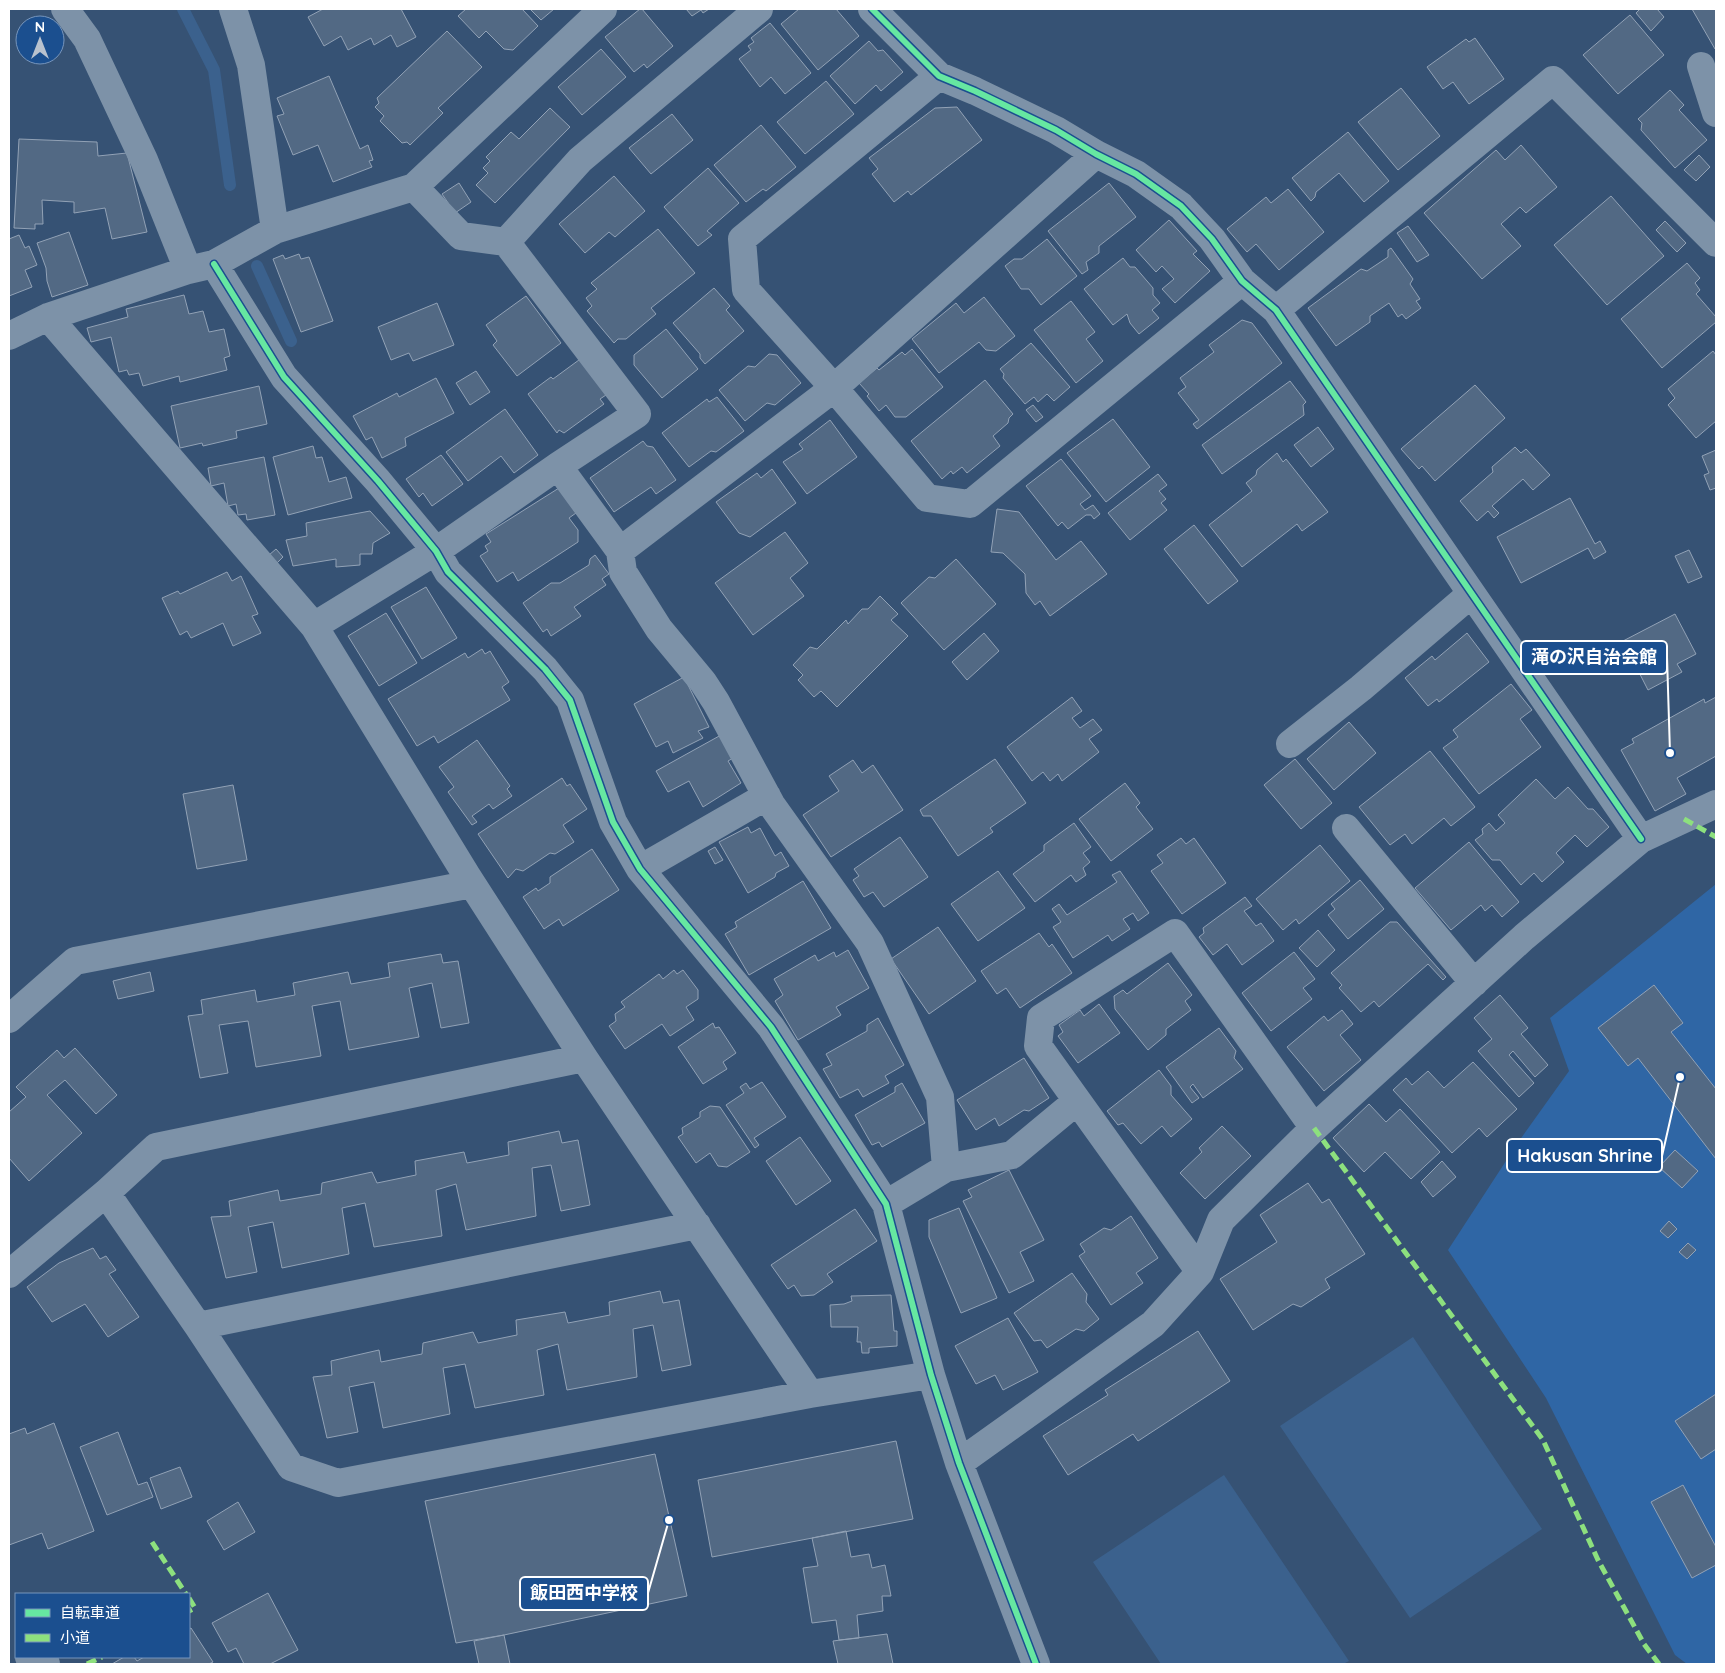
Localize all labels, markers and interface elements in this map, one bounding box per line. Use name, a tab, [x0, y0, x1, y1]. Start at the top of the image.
north arrow	[15, 15, 65, 65]
text: N	[35, 18, 45, 36]
callout: 滝の沢自治会館	[1521, 641, 1667, 674]
text: 滝の沢自治会館	[1531, 645, 1657, 668]
callout: Hakusan Shrine	[1507, 1139, 1662, 1172]
text: Hakusan Shrine	[1517, 1144, 1653, 1167]
callout: 飯田西中学校	[520, 1577, 648, 1610]
text: 飯田西中学校	[530, 1581, 638, 1604]
legend	[15, 1593, 190, 1658]
text: 自転車道	[60, 1603, 120, 1622]
text: 小道	[60, 1628, 90, 1647]

